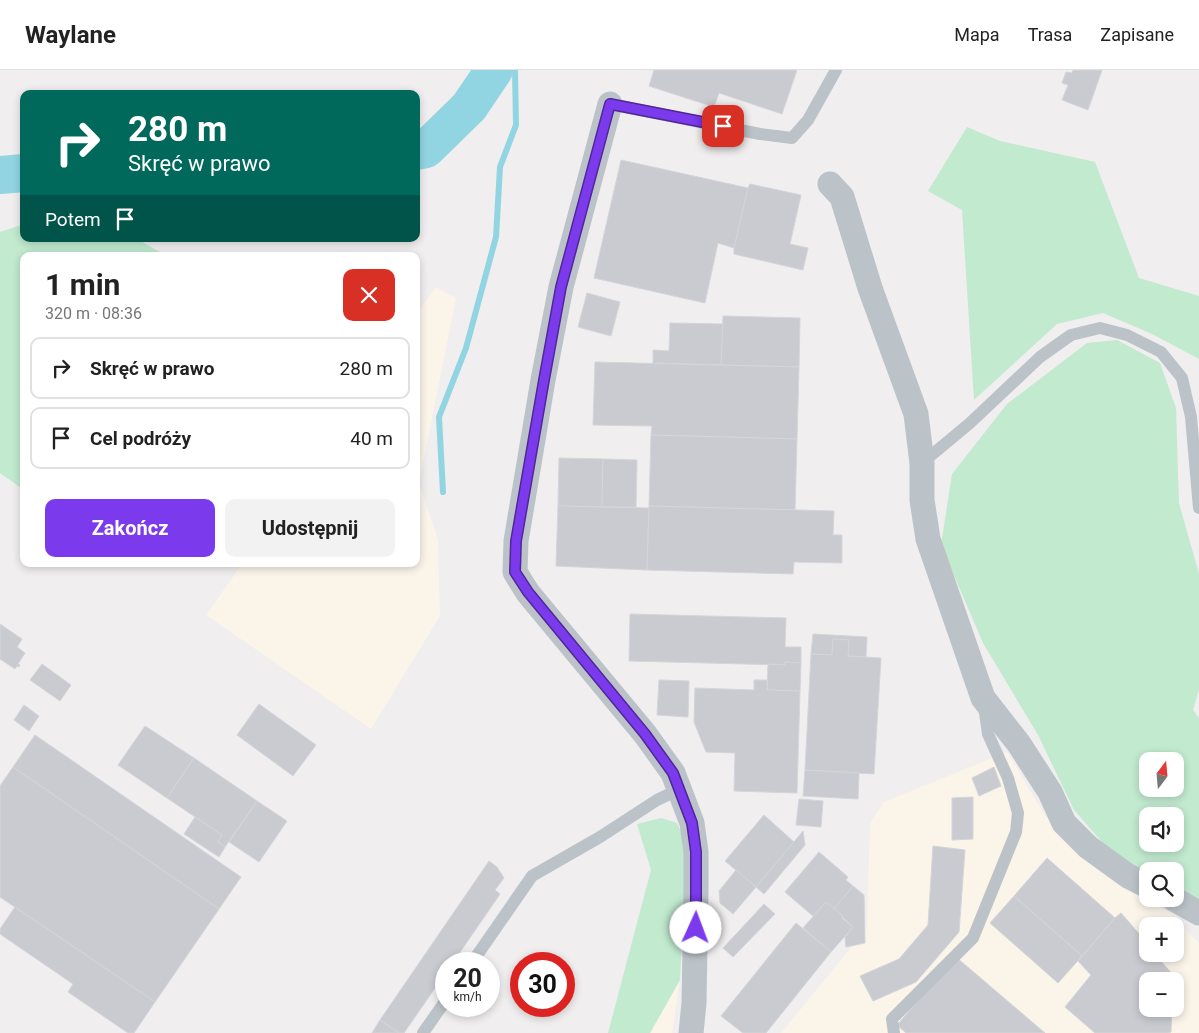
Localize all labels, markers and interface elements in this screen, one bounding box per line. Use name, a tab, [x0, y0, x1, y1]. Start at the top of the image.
text: Waylane	[25, 21, 116, 49]
text: Mapa	[954, 24, 1000, 45]
text: Trasa	[1028, 24, 1072, 45]
text: Zapisane	[1100, 24, 1174, 45]
pin	[702, 105, 744, 147]
text: 280 m	[128, 109, 227, 150]
icon: right	[45, 110, 110, 175]
icon: arrive	[709, 112, 737, 140]
text: Skręć w prawo	[128, 151, 271, 176]
icon: arrive	[111, 205, 139, 233]
text: Potem	[45, 208, 101, 231]
text: 1 min	[45, 267, 120, 302]
button: close	[343, 269, 395, 321]
text: 320 m · 08:36	[45, 304, 142, 323]
icon: right	[47, 354, 75, 382]
text: Skręć w prawo	[90, 357, 214, 380]
text: 280 m	[340, 357, 393, 380]
icon: arrive	[47, 424, 75, 452]
text: Cel podróży	[90, 427, 191, 450]
text: 40 m	[350, 427, 393, 450]
button: Zakończ	[45, 499, 215, 557]
button: Udostępnij	[225, 499, 395, 557]
north arrow	[1139, 752, 1184, 798]
map controls	[1139, 752, 1184, 1017]
button: sound	[1139, 807, 1184, 852]
button: search	[1139, 862, 1184, 907]
position arrow	[669, 901, 721, 953]
button: +	[1139, 917, 1184, 962]
speed limit sign: 30	[510, 952, 575, 1017]
text: 20	[453, 964, 482, 993]
button: −	[1139, 972, 1184, 1017]
text: km/h	[453, 990, 482, 1004]

